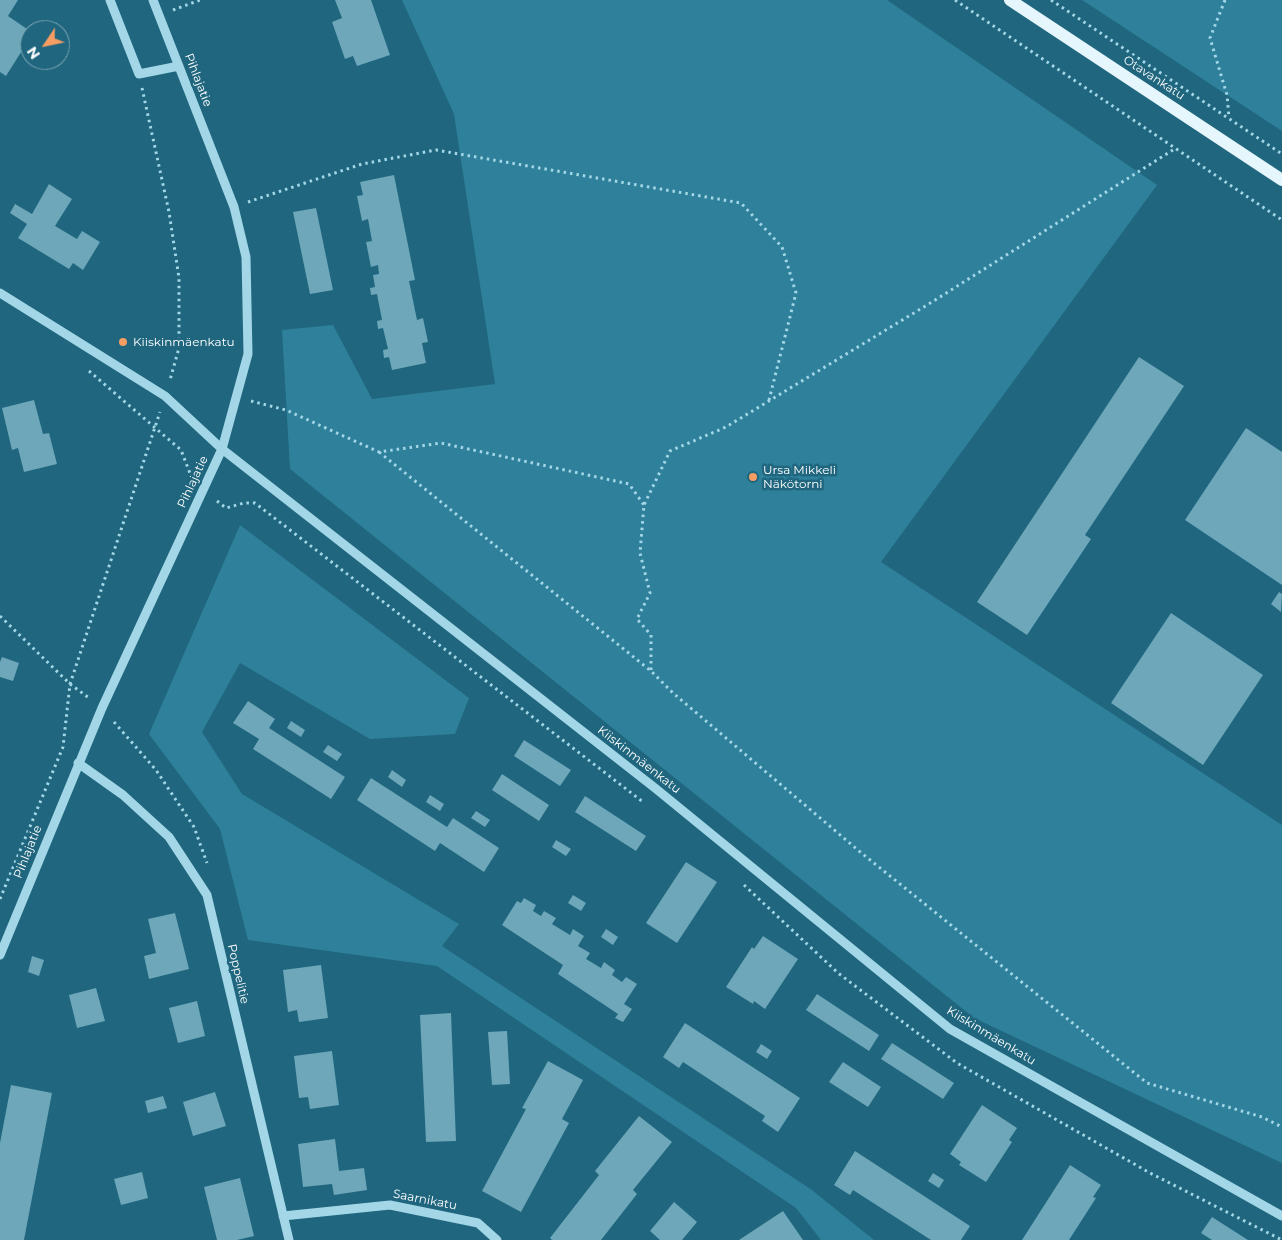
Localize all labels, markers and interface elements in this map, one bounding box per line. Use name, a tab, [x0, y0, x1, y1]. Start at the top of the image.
north arrow	[20, 20, 70, 70]
text: N	[23, 43, 44, 63]
street label: Pihlajatie	[181, 51, 215, 109]
street label: Otavankatu	[1121, 53, 1187, 103]
place label: Kiiskinmäenkatu	[133, 335, 235, 349]
marker: Kiiskinmäenkatu	[117, 336, 129, 348]
street label: Pihlajatie	[175, 454, 211, 510]
place label: Ursa Mikkeli Näkötorni	[763, 463, 836, 491]
marker: Ursa Mikkeli Näkötorni	[747, 471, 759, 483]
street label: Kiiskinmäenkatu	[595, 723, 683, 797]
street label: Pihlajatie	[11, 823, 45, 881]
street label: Poppelitie	[224, 943, 252, 1005]
street label: Kiiskinmäenkatu	[944, 1004, 1038, 1068]
street label: Saarnikatu	[392, 1187, 458, 1213]

